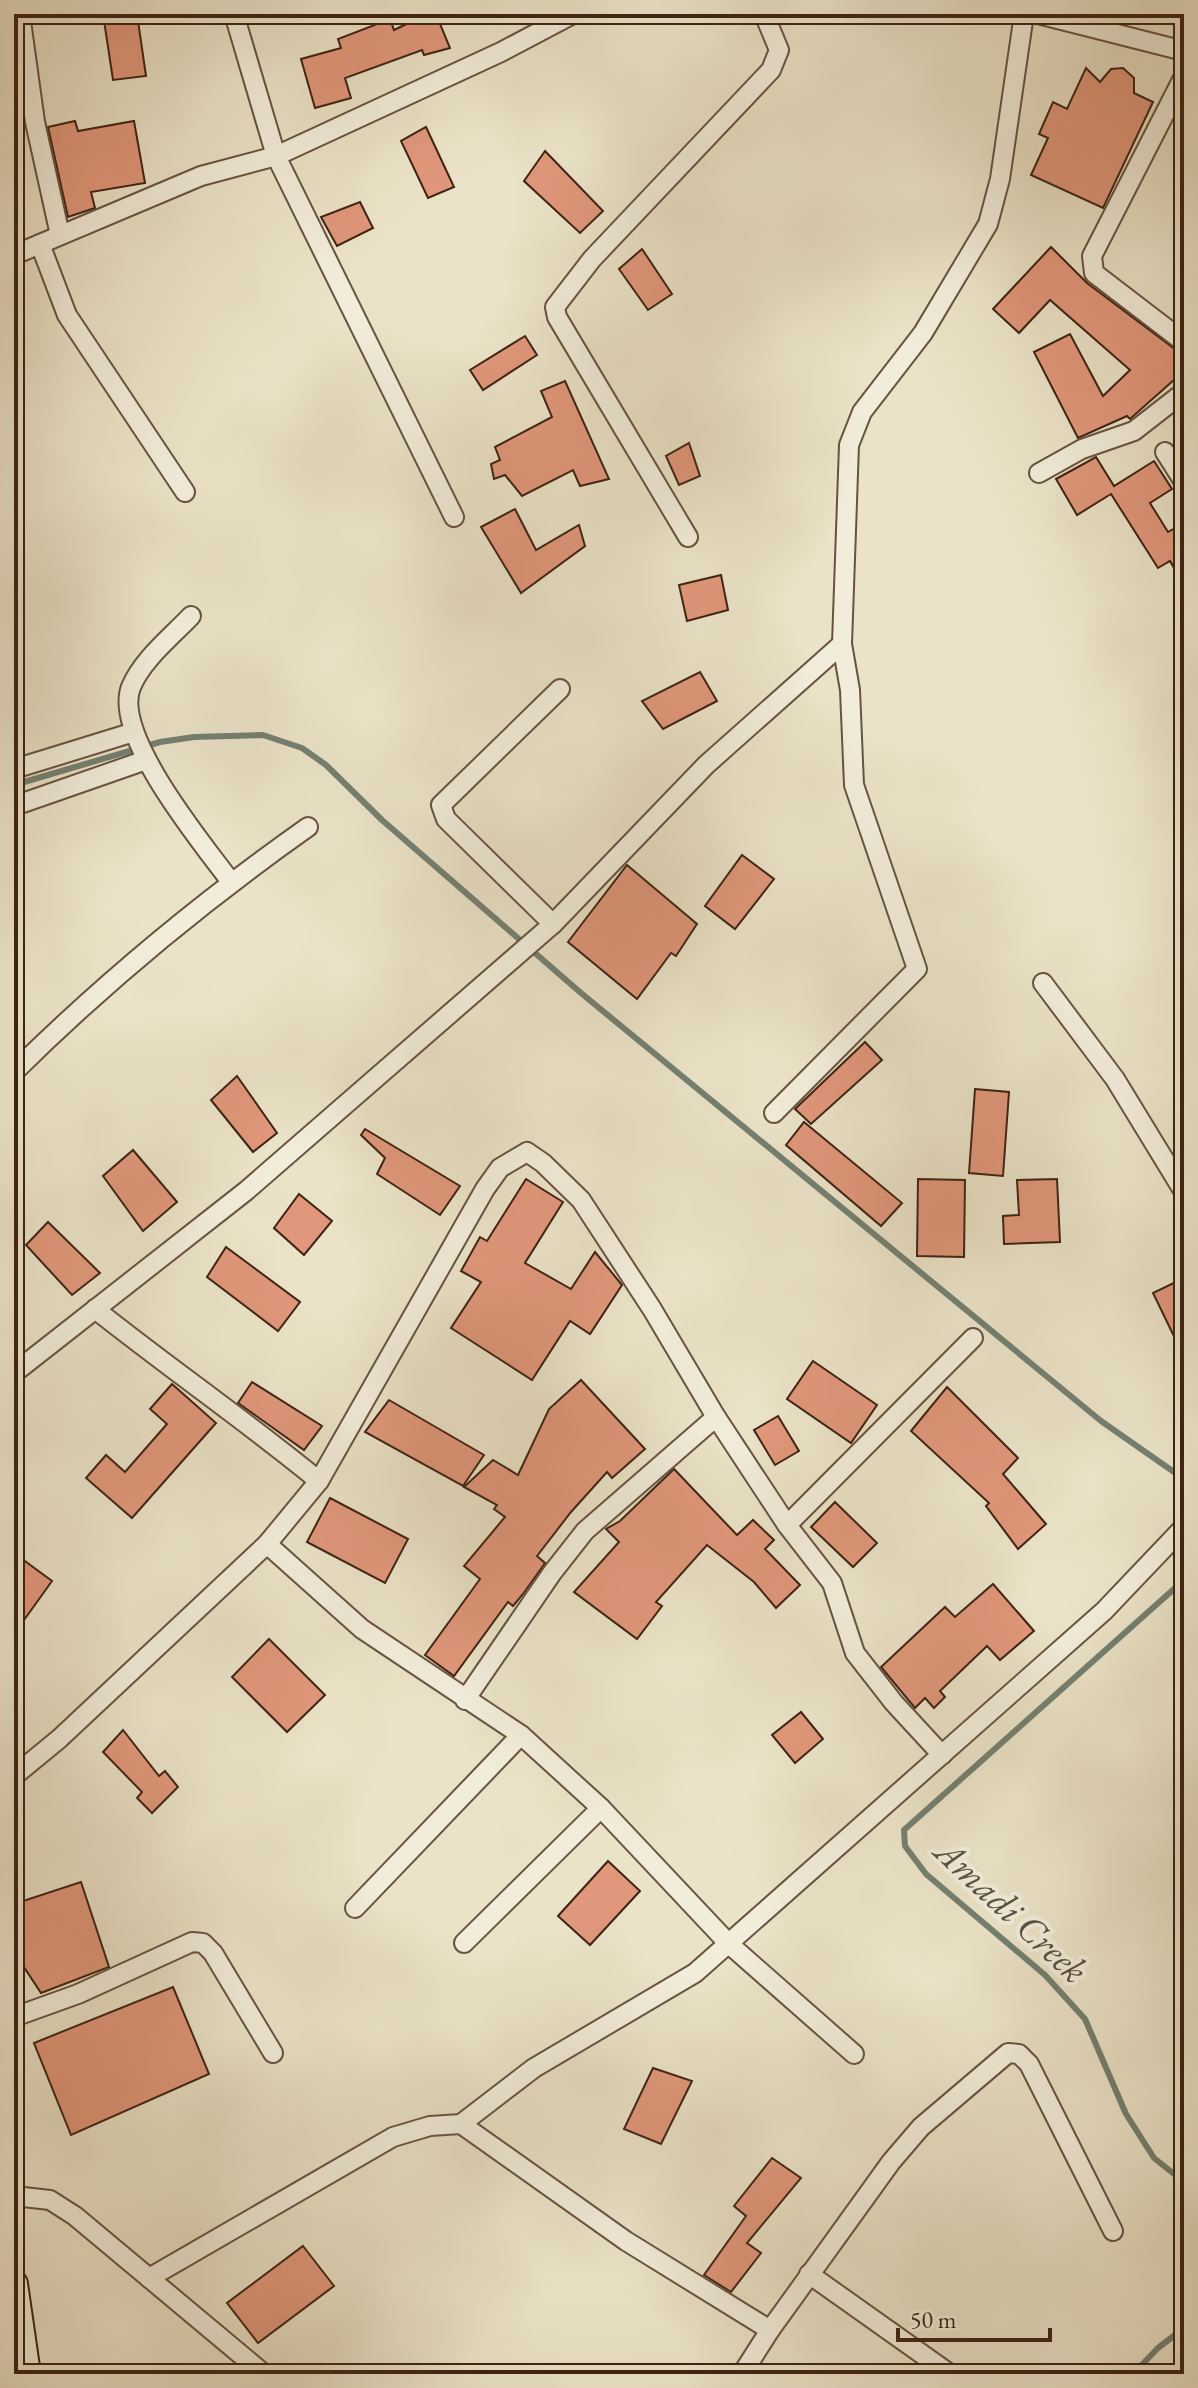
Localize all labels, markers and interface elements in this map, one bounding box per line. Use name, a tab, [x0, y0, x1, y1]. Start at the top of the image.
water label: Amadi Creek	[923, 1825, 1099, 1993]
scale bar	[898, 2292, 1050, 2342]
text: 50 m	[910, 2304, 957, 2335]

